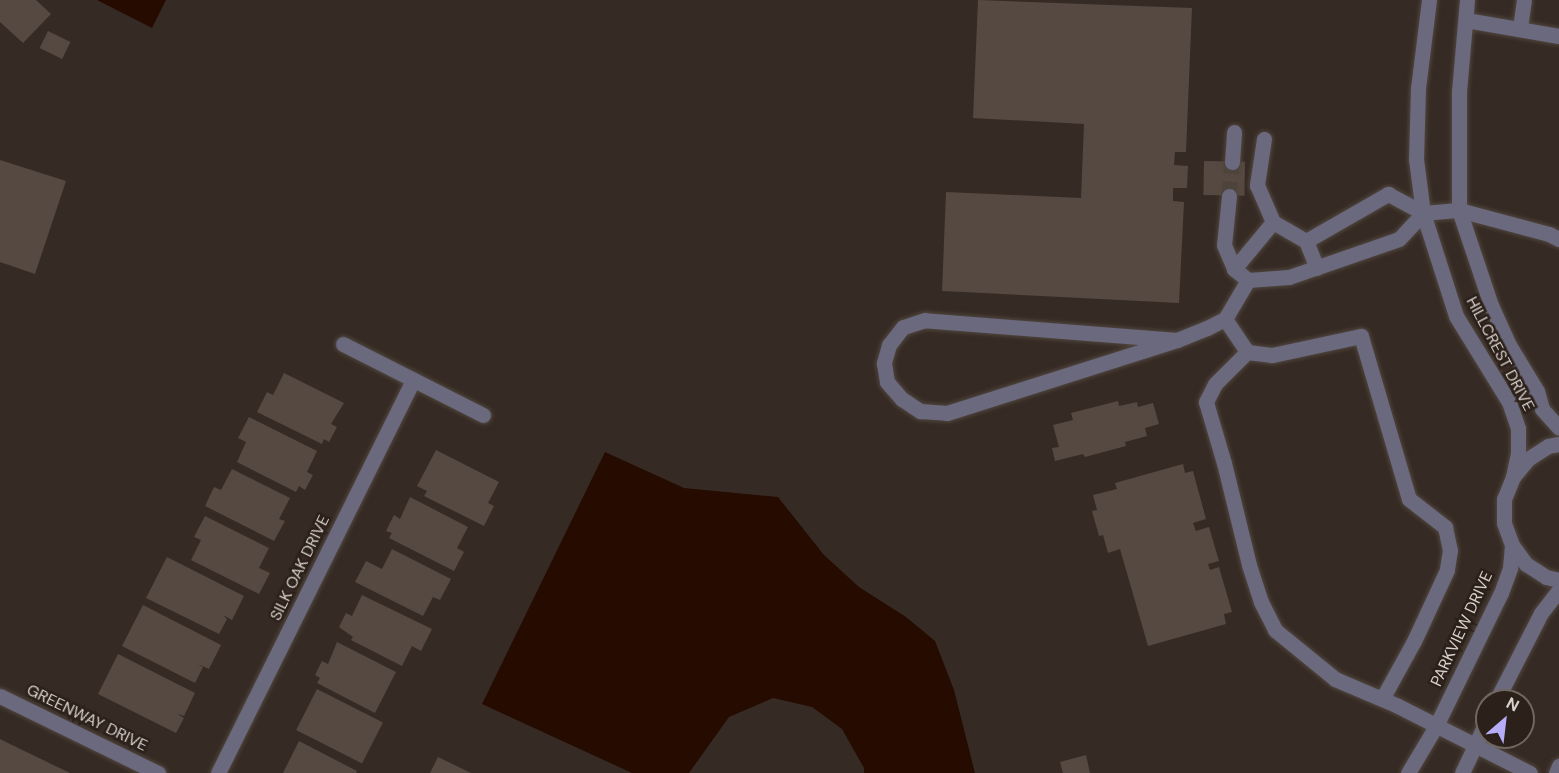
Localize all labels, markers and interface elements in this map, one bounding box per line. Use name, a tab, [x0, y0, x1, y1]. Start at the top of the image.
street label: HILLCREST DRIVE	[1462, 294, 1538, 414]
street label: SILK OAK DRIVE	[266, 512, 334, 624]
street label: PARKVIEW DRIVE	[1427, 568, 1497, 690]
street label: GREENWAY DRIVE	[23, 680, 151, 756]
north arrow	[1475, 689, 1535, 749]
text: N	[1503, 692, 1523, 716]

